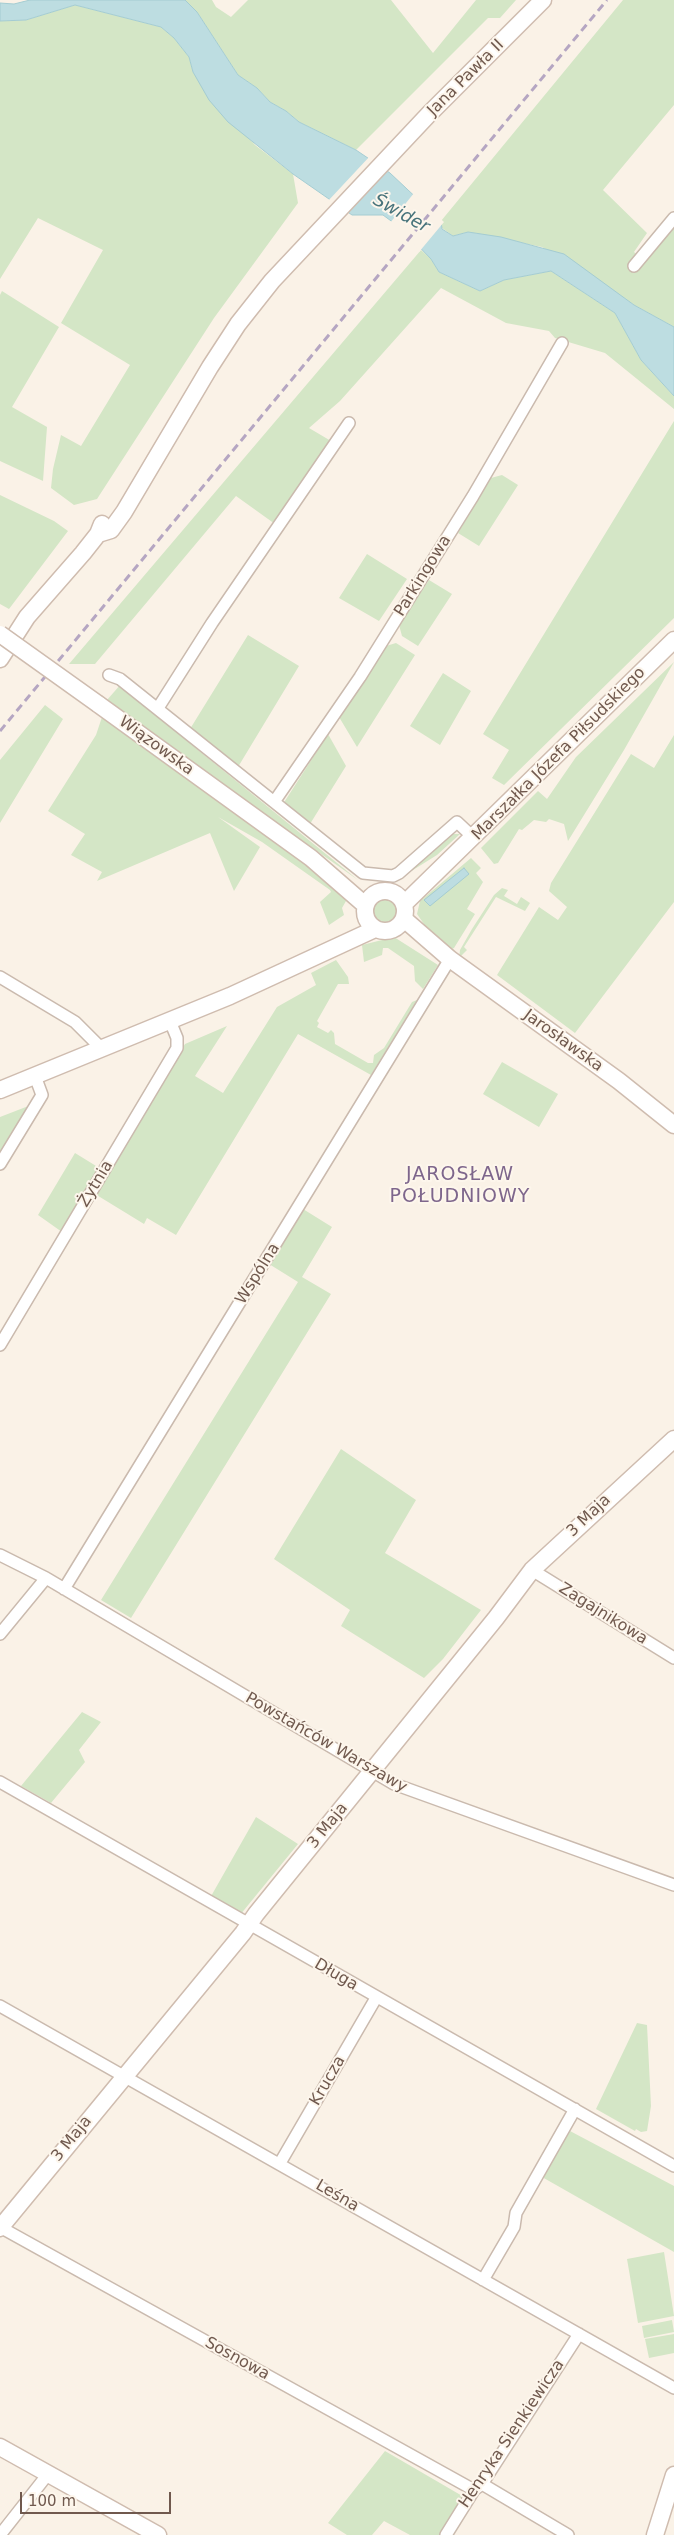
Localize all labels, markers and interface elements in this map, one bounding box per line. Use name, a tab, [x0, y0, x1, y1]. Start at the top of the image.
street label: Jana Pawła II	[424, 36, 508, 120]
water label: Świder	[369, 190, 433, 238]
street label: Parkingowa	[390, 532, 456, 620]
street label: Marszałka Józefa Piłsudskiego	[468, 663, 650, 845]
street label: Wiązowska	[115, 712, 197, 780]
street label: Jarosławska	[520, 1006, 606, 1076]
street label: Żytnia	[75, 1157, 117, 1211]
district label: JAROSŁAW POŁUDNIOWY	[388, 1164, 532, 1208]
street label: Wspólna	[232, 1240, 284, 1308]
street label: 3 Maja	[563, 1491, 615, 1541]
street label: Zagajnikowa	[555, 1579, 651, 1649]
street label: Powstańców Warszawy	[242, 1689, 410, 1797]
street label: 3 Maja	[304, 1799, 352, 1853]
street label: Długa	[311, 1955, 361, 1995]
street label: Krucza	[306, 2053, 350, 2109]
street label: 3 Maja	[48, 2112, 96, 2166]
street label: Leśna	[312, 2176, 362, 2216]
street label: Sosnowa	[201, 2333, 273, 2385]
street label: Henryka Sienkiewicza	[455, 2356, 569, 2512]
scale bar	[22, 2482, 174, 2514]
text: 100 m	[28, 2492, 76, 2510]

